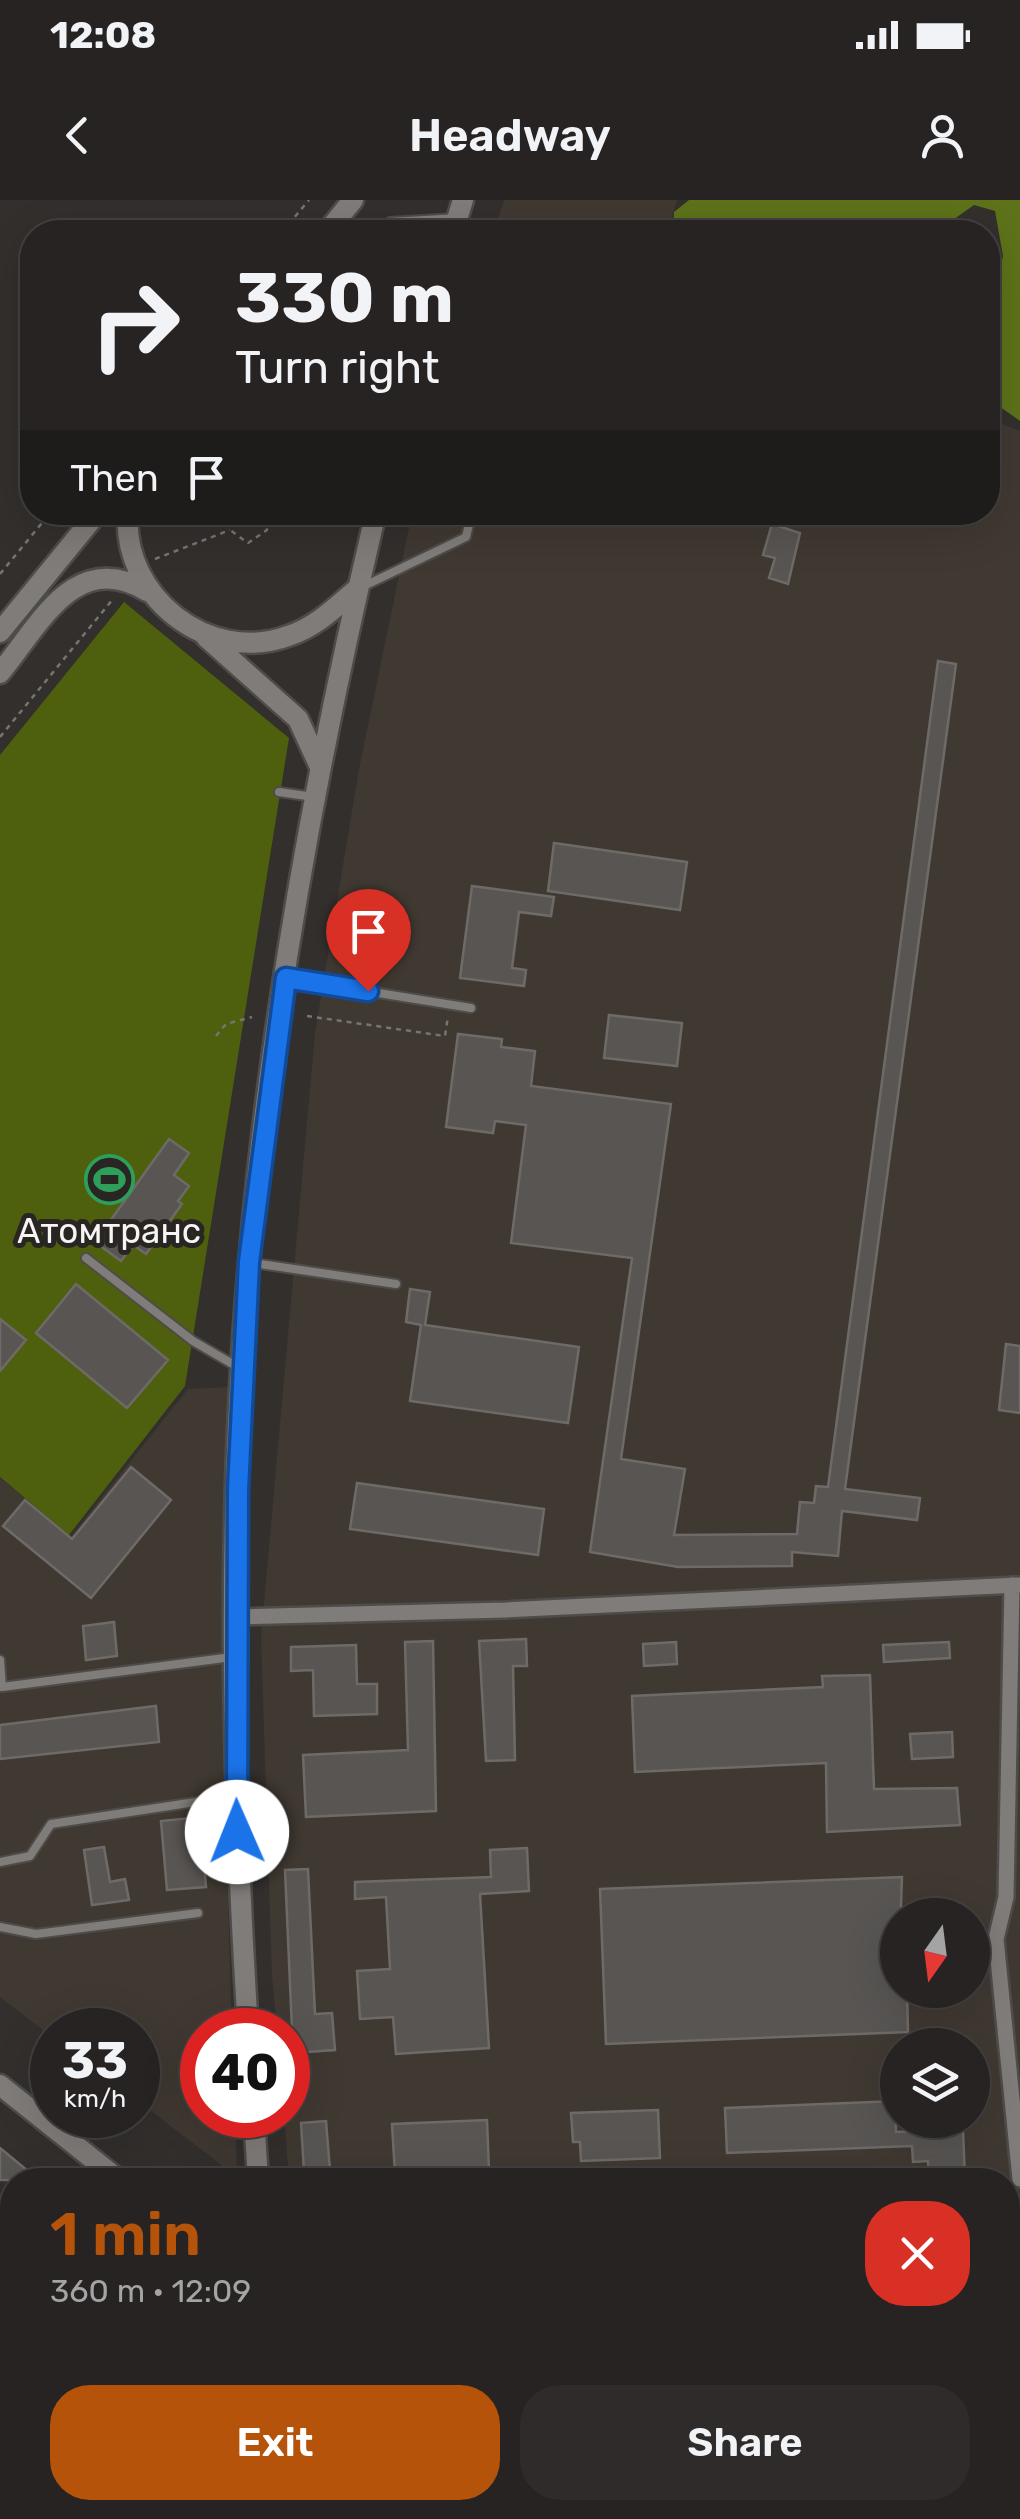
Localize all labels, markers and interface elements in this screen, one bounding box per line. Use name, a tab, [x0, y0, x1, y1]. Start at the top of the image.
text: 12:08	[50, 12, 156, 58]
icon: back	[50, 108, 105, 163]
icon: person	[915, 108, 970, 163]
text: Headway	[409, 109, 611, 162]
text: 330 m	[235, 257, 454, 340]
icon: right	[70, 260, 200, 390]
text: Turn right	[235, 341, 439, 394]
icon: arrive	[179, 450, 234, 505]
text: Then	[70, 455, 159, 501]
pin	[326, 889, 411, 992]
icon: arrive	[341, 904, 396, 959]
sports icon: Атомтранс	[83, 1153, 135, 1205]
place label: Атомтранс	[17, 1210, 201, 1252]
position arrow	[185, 1780, 289, 1884]
north arrow	[880, 1898, 990, 2008]
map controls	[880, 1898, 990, 2138]
speed limit sign: 40	[180, 2008, 310, 2138]
button: layers	[880, 2028, 990, 2138]
text: 33	[62, 2031, 128, 2091]
text: km/h	[64, 2084, 126, 2113]
text: 1 min	[50, 2199, 201, 2270]
button: close	[865, 2201, 970, 2306]
text: 360 m · 12:09	[50, 2272, 251, 2310]
button: Exit	[50, 2385, 500, 2500]
button: Share	[520, 2385, 970, 2500]

